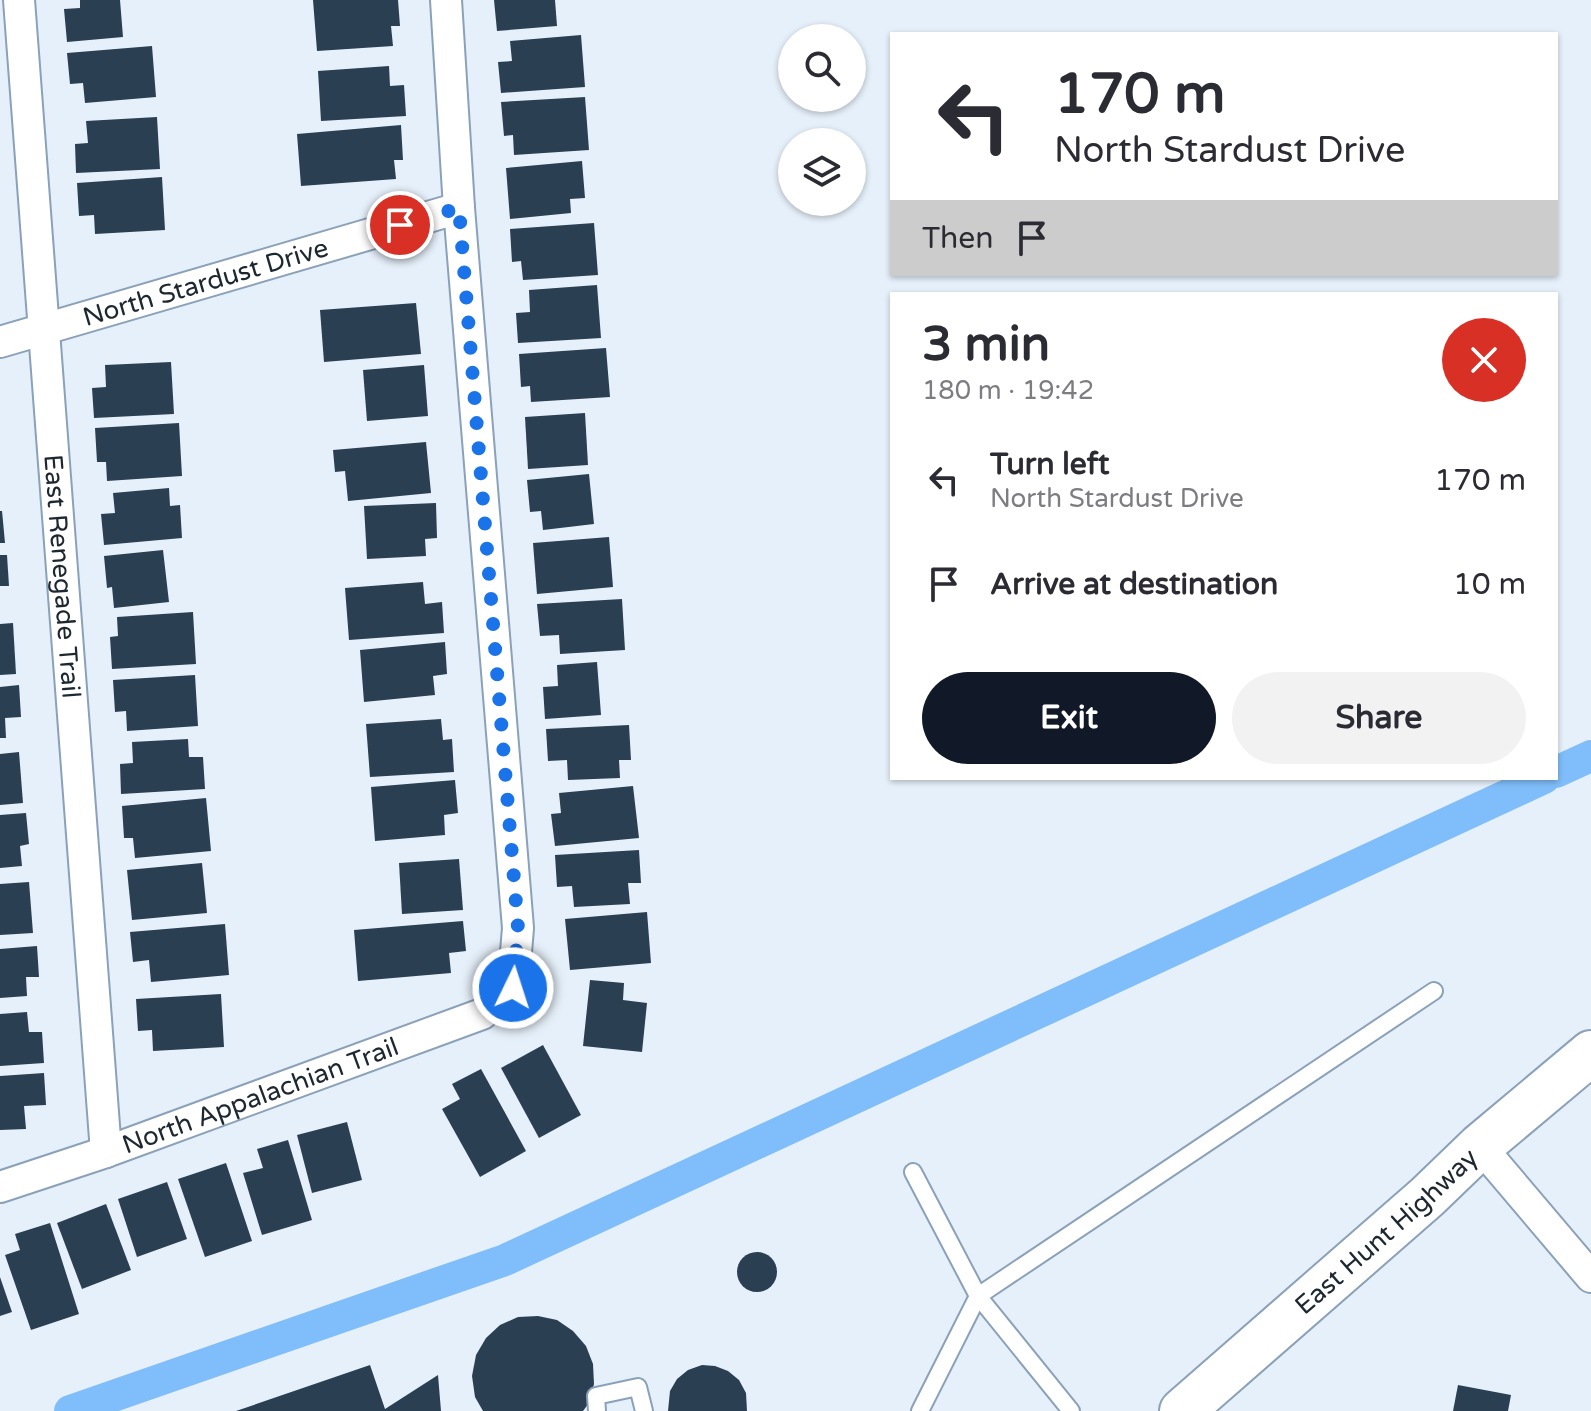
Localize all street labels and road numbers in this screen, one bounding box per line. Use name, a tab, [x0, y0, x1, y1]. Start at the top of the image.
street label: North Stardust Drive	[79, 232, 332, 333]
street label: East Renegade Trail	[37, 453, 87, 700]
street label: North Appalachian Trail	[118, 1031, 403, 1161]
street label: East Hunt Highway	[1289, 1142, 1484, 1321]

